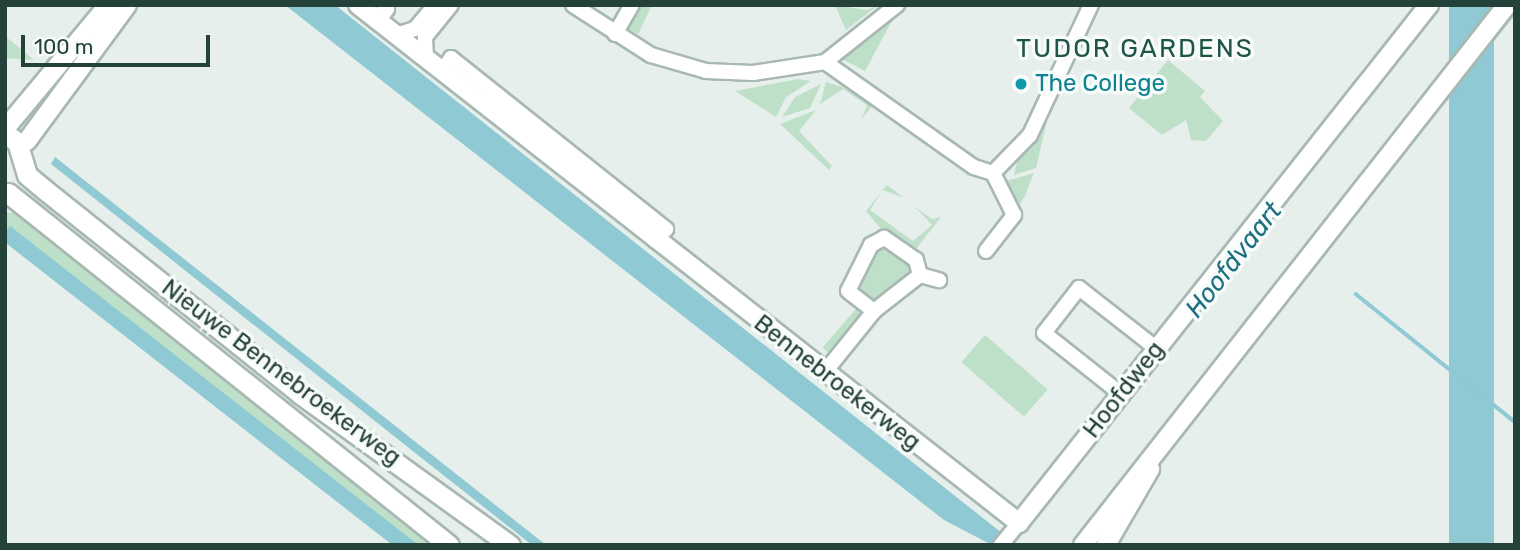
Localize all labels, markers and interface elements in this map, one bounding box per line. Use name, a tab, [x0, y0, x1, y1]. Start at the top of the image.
scale bar	[24, 21, 214, 65]
district label: TUDOR GARDENS	[1018, 33, 1252, 65]
text: 100 m	[34, 34, 93, 59]
place label: The College	[1035, 70, 1165, 98]
marker: The College	[1013, 76, 1029, 92]
water label: Hoofdvaart	[1179, 196, 1289, 324]
street label: Nieuwe Bennebroekerweg	[156, 274, 406, 472]
street label: Bennebroekerweg	[748, 309, 926, 457]
street label: Hoofdweg	[1077, 336, 1171, 444]

